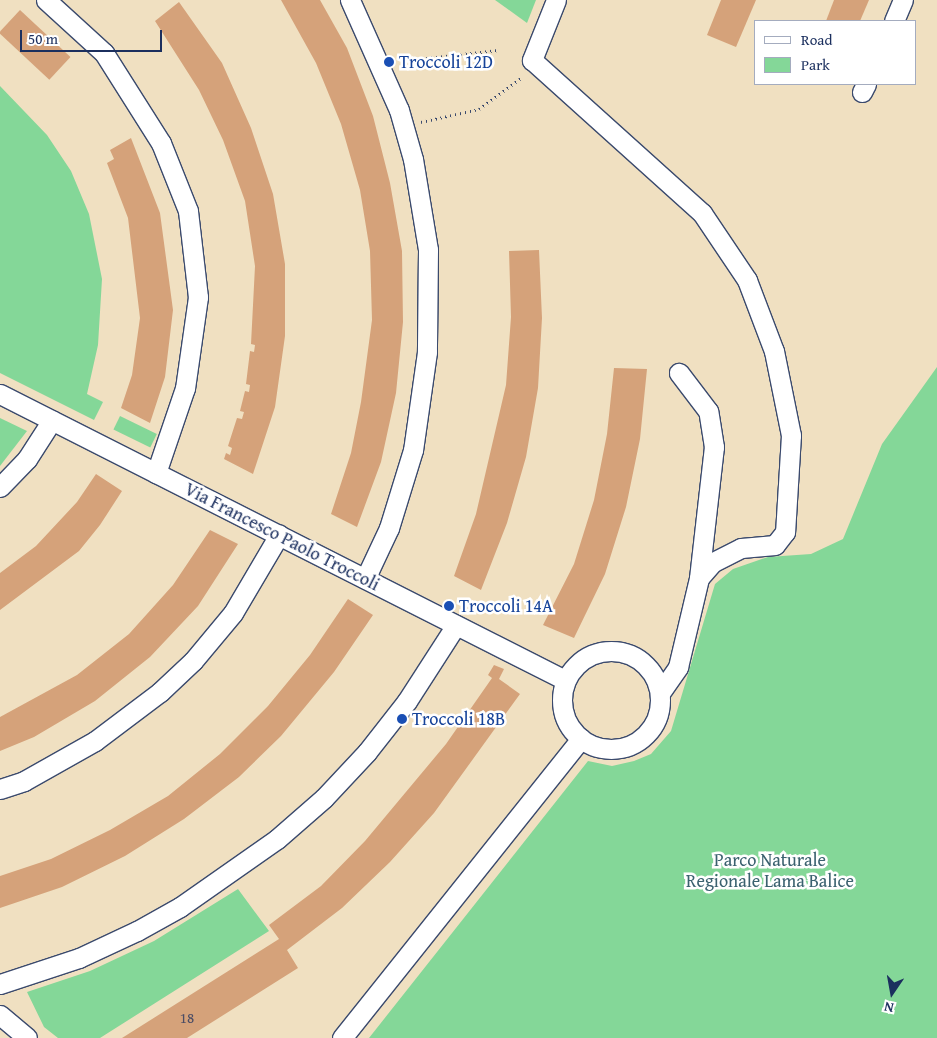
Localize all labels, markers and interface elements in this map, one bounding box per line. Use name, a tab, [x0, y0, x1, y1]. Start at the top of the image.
scale bar	[22, 20, 165, 52]
legend	[754, 20, 917, 85]
text: 50 m	[28, 28, 58, 49]
text: Road	[801, 29, 832, 50]
place label: Troccoli 12D	[399, 51, 493, 73]
text: Park	[801, 54, 830, 75]
marker: Troccoli 12D	[383, 56, 395, 68]
street label: Via Francesco Paolo Troccoli	[181, 478, 383, 596]
place label: Troccoli 14A	[459, 595, 553, 617]
marker: Troccoli 14A	[443, 600, 455, 612]
place label: Troccoli 18B	[412, 708, 505, 730]
marker: Troccoli 18B	[396, 713, 408, 725]
park label: Parco Naturale Regionale Lama Balice	[686, 850, 854, 892]
north arrow	[867, 968, 917, 1018]
text: N	[882, 997, 896, 1018]
house number: 18	[180, 1009, 194, 1027]

